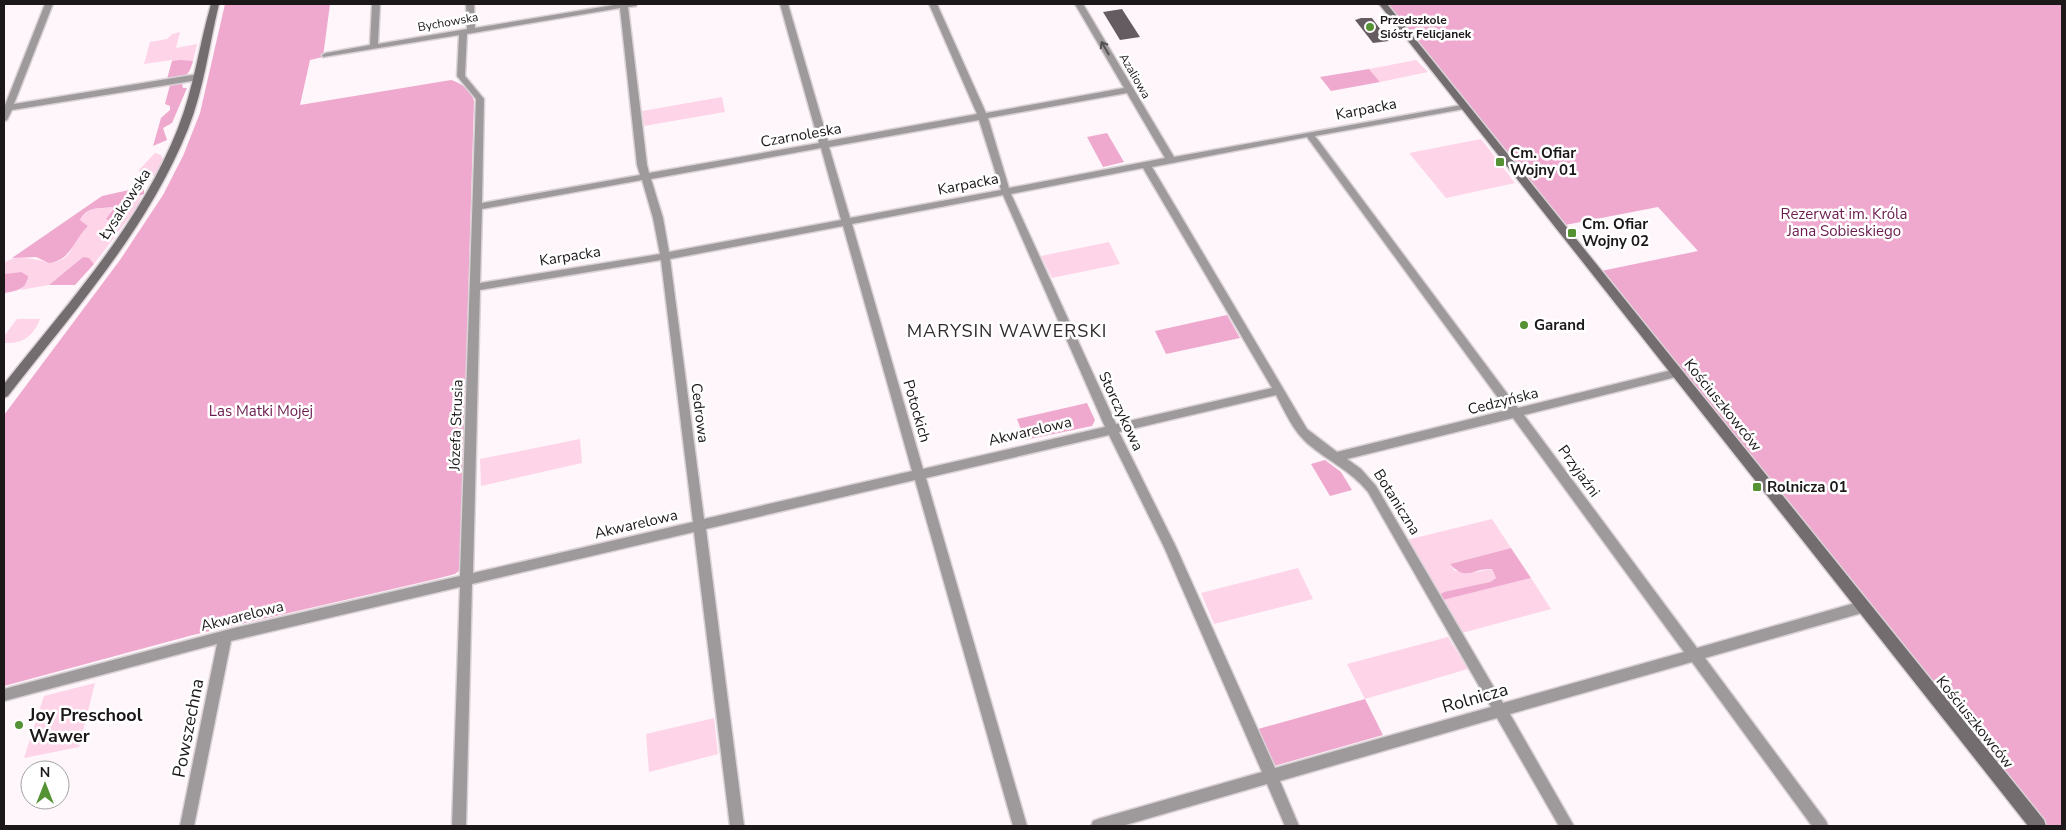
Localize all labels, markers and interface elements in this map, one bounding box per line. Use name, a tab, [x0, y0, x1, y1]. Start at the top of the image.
street label: Bychowska	[416, 9, 480, 35]
place label: Przedszkole Sióstr Felicjanek	[1380, 12, 1472, 42]
marker: Przedszkole Sióstr Felicjanek	[1364, 21, 1376, 33]
one-way arrow	[1099, 41, 1109, 55]
street label: Azaliowa	[1116, 50, 1154, 102]
street label: Karpacka	[1334, 93, 1398, 125]
street label: Czarnoleska	[759, 118, 843, 152]
place label: Cm. Ofiar Wojny 01	[1510, 143, 1577, 180]
marker: Cm. Ofiar Wojny 01	[1494, 156, 1506, 168]
street label: Łysakowska	[94, 165, 155, 244]
street label: Karpacka	[936, 168, 1000, 200]
park label: Rezerwat im. Króla Jana Sobieskiego	[1781, 204, 1907, 241]
place label: Cm. Ofiar Wojny 02	[1582, 214, 1649, 251]
marker: Cm. Ofiar Wojny 02	[1566, 227, 1578, 239]
street label: Karpacka	[538, 241, 602, 271]
place label: Garand	[1534, 315, 1585, 335]
district label: MARYSIN WAWERSKI	[907, 319, 1107, 343]
marker: Garand	[1518, 319, 1530, 331]
street label: Kościuszkowców	[1680, 355, 1767, 456]
street label: Storczykowa	[1094, 368, 1148, 454]
street label: Potockich	[899, 377, 935, 445]
street label: Józefa Strusia	[444, 379, 468, 472]
street label: Cedrowa	[686, 382, 714, 444]
street label: Cedzyńska	[1466, 383, 1540, 419]
park label: Las Matki Mojej	[209, 401, 313, 421]
street label: Akwarelowa	[986, 412, 1074, 450]
street label: Przyjaźni	[1553, 441, 1605, 501]
street label: Botaniczna	[1369, 465, 1425, 539]
place label: Rolnicza 01	[1767, 477, 1848, 497]
marker: Rolnicza 01	[1751, 481, 1763, 493]
street label: Akwarelowa	[592, 505, 680, 543]
street label: Akwarelowa	[198, 596, 286, 636]
street label: Kościuszkowców	[1932, 672, 2019, 773]
street label: Powszechna	[167, 676, 209, 780]
street label: Rolnicza	[1439, 677, 1511, 719]
place label: Joy Preschool Wawer	[28, 703, 143, 748]
marker: Joy Preschool Wawer	[13, 719, 25, 731]
north arrow	[20, 760, 70, 810]
text: N	[40, 763, 50, 782]

